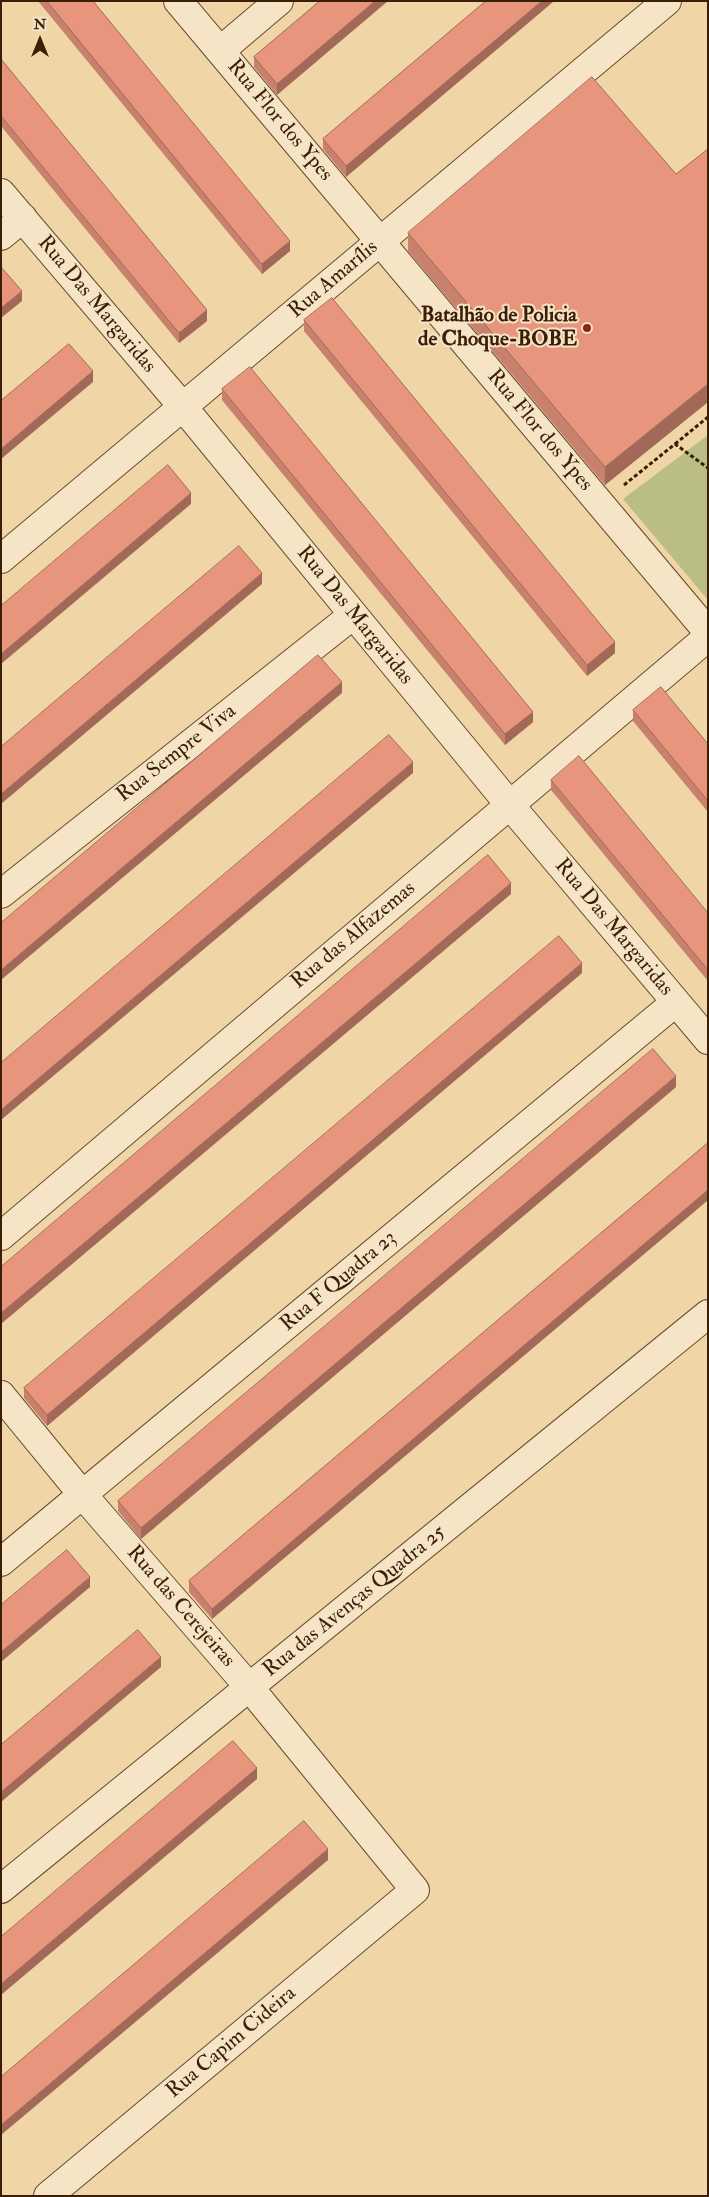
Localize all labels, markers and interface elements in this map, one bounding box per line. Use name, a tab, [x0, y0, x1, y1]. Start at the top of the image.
north arrow	[15, 15, 65, 65]
text: N	[34, 16, 46, 33]
street label: Rua Flor dos Ypes	[221, 55, 337, 187]
street label: Rua Das Margaridas	[31, 231, 161, 379]
street label: Rua Amarílis	[284, 235, 384, 325]
place label: Batalhão de Policia de Choque-BOBE	[418, 303, 577, 353]
marker: Batalhão de Policia de Choque-BOBE	[581, 322, 593, 334]
street label: Rua Flor dos Ypes	[481, 365, 597, 497]
street label: Rua Das Margaridas	[290, 542, 418, 690]
street label: Rua Sempre Viva	[112, 699, 242, 809]
street label: Rua Das Margaridas	[548, 854, 678, 1002]
street label: Rua das Alfazemas	[287, 877, 421, 995]
street label: Rua F Quadra 23	[276, 1226, 402, 1338]
street label: Rua das Avenças Quadra 25	[259, 1521, 451, 1683]
street label: Rua das Cerejeiras	[120, 1541, 240, 1673]
street label: Rua Capim Cideira	[162, 1981, 302, 2105]

